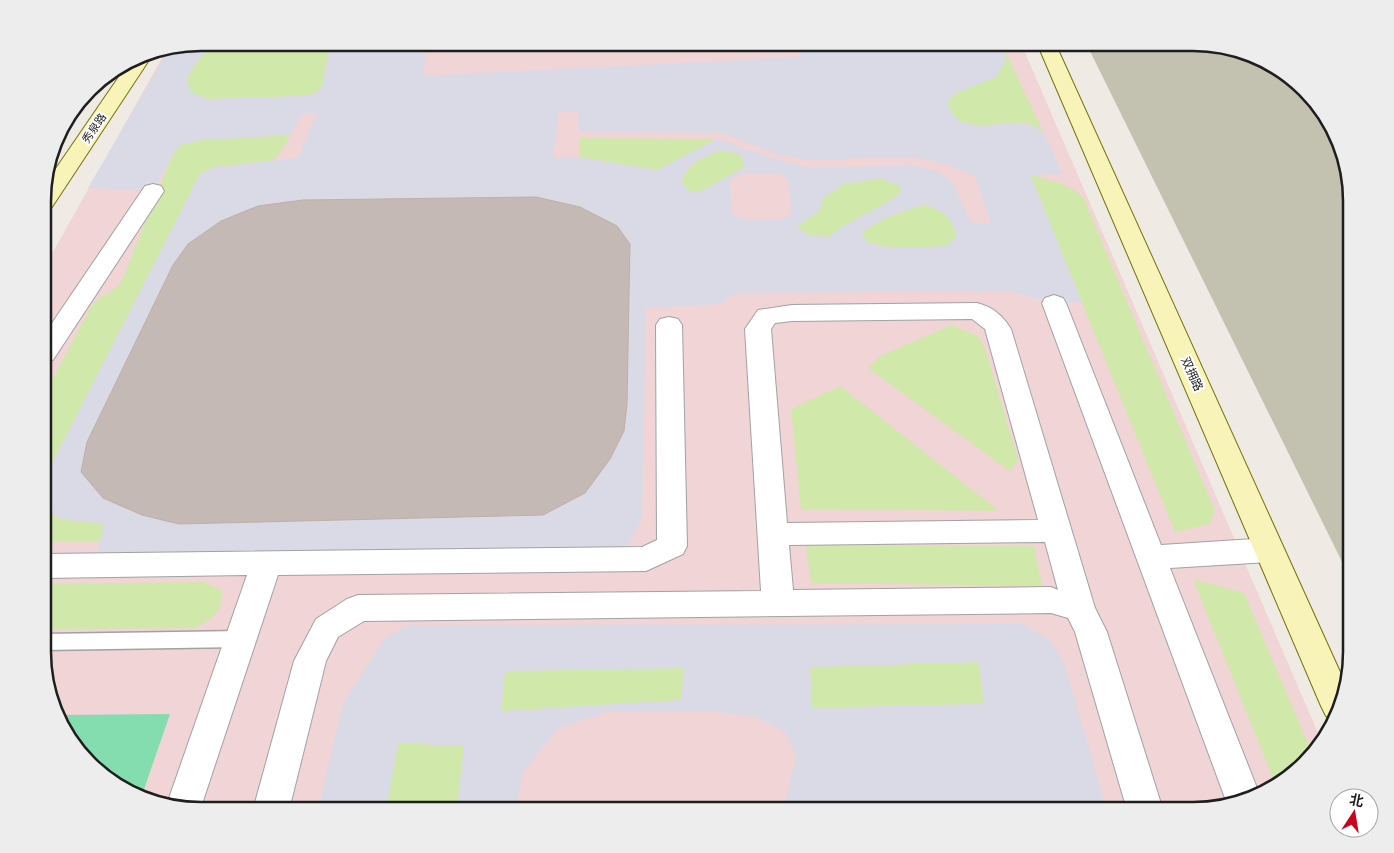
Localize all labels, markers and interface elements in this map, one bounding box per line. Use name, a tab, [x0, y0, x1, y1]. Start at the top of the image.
street label: 秀泉路	[80, 111, 109, 146]
street label: 双拥路	[1178, 355, 1206, 393]
north arrow	[1329, 788, 1379, 838]
text: 北	[1348, 791, 1365, 810]

